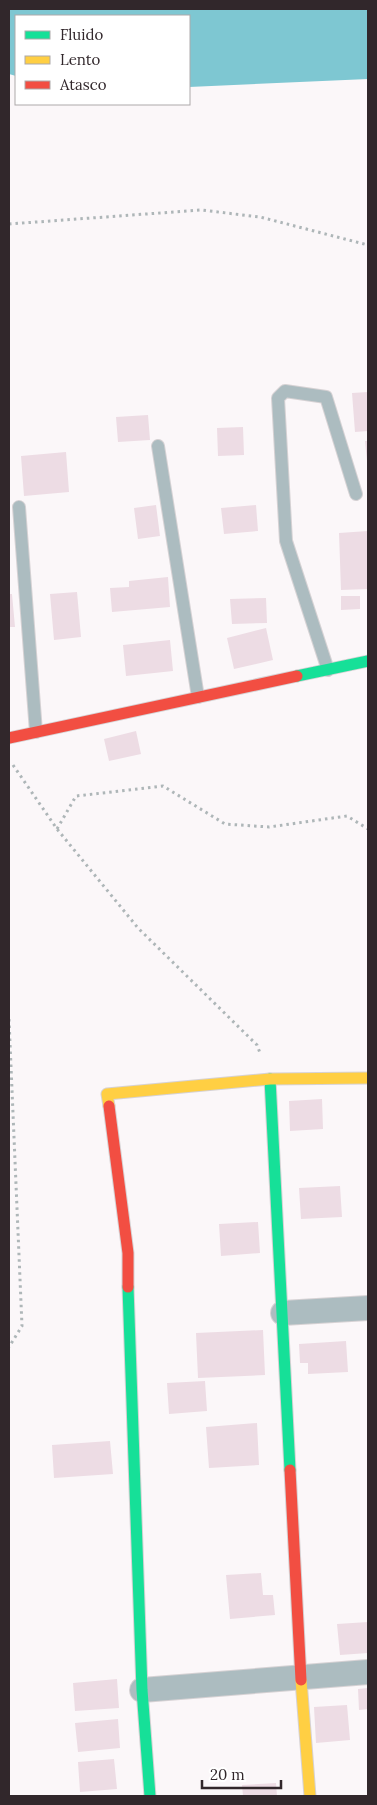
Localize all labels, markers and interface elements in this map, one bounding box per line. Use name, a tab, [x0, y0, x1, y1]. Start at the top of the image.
legend	[15, 15, 190, 105]
text: Fluido	[60, 25, 103, 44]
text: Lento	[60, 50, 101, 69]
text: Atasco	[59, 75, 107, 94]
scale bar	[202, 1758, 281, 1790]
text: 20 m	[210, 1765, 245, 1784]

